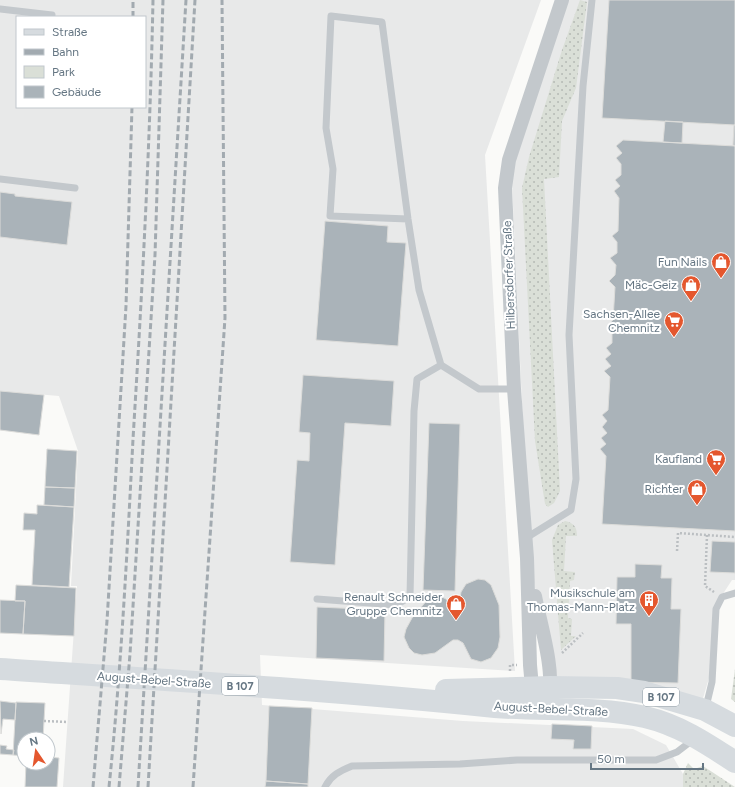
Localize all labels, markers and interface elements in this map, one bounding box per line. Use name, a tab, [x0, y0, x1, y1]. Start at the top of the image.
legend	[16, 16, 146, 108]
text: Straße	[52, 25, 88, 39]
text: Bahn	[52, 45, 79, 59]
text: Park	[52, 65, 75, 79]
text: Gebäude	[52, 85, 102, 99]
street label: Hilbersdorfer Straße	[500, 220, 518, 330]
shop icon: Fun Nails	[710, 251, 732, 279]
place label: Fun Nails	[658, 255, 707, 269]
shop icon: Mäc-Geiz	[680, 274, 702, 302]
place label: Mäc-Geiz	[625, 278, 677, 292]
place label: Sachsen-Allee Chemnitz	[583, 307, 660, 335]
supermarket icon: Sachsen-Allee Chemnitz	[663, 310, 685, 338]
supermarket icon: Kaufland	[705, 448, 727, 476]
place label: Kaufland	[655, 452, 702, 466]
shop icon: Richter	[686, 478, 708, 506]
place label: Richter	[644, 482, 683, 496]
place label: Musikschule am Thomas-Mann-Platz	[527, 586, 635, 614]
building icon: Musikschule am Thomas-Mann-Platz	[638, 589, 660, 617]
place label: Renault Schneider Gruppe Chemnitz	[344, 590, 442, 618]
shop icon: Renault Schneider Gruppe Chemnitz	[445, 593, 467, 621]
street label: August-Bebel-Straße	[97, 669, 212, 691]
road number: B 107	[222, 677, 258, 695]
road number: B 107	[643, 688, 679, 706]
street label: August-Bebel-Straße	[494, 699, 609, 719]
north arrow	[16, 731, 56, 771]
text: N	[28, 734, 39, 749]
scale bar	[591, 745, 703, 771]
text: 50 m	[597, 752, 625, 766]

